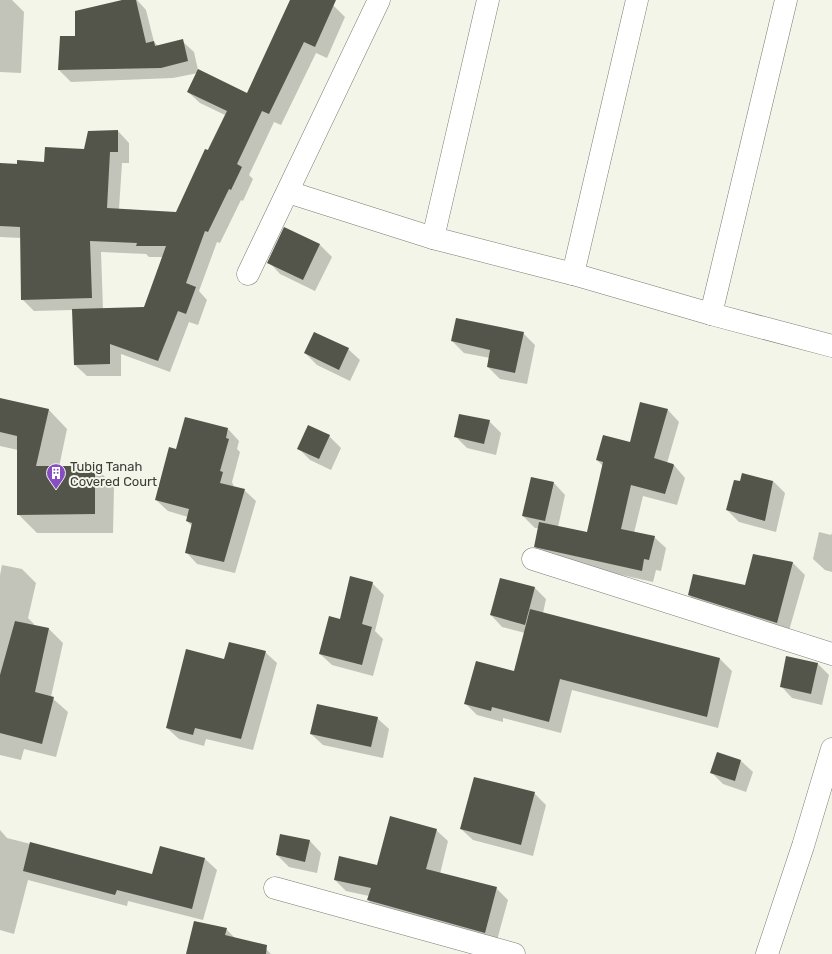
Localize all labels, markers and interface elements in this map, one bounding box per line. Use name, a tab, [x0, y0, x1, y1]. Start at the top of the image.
place label: Tubig Tanah Covered Court	[70, 459, 157, 489]
building icon: Tubig Tanah Covered Court	[45, 462, 67, 490]

